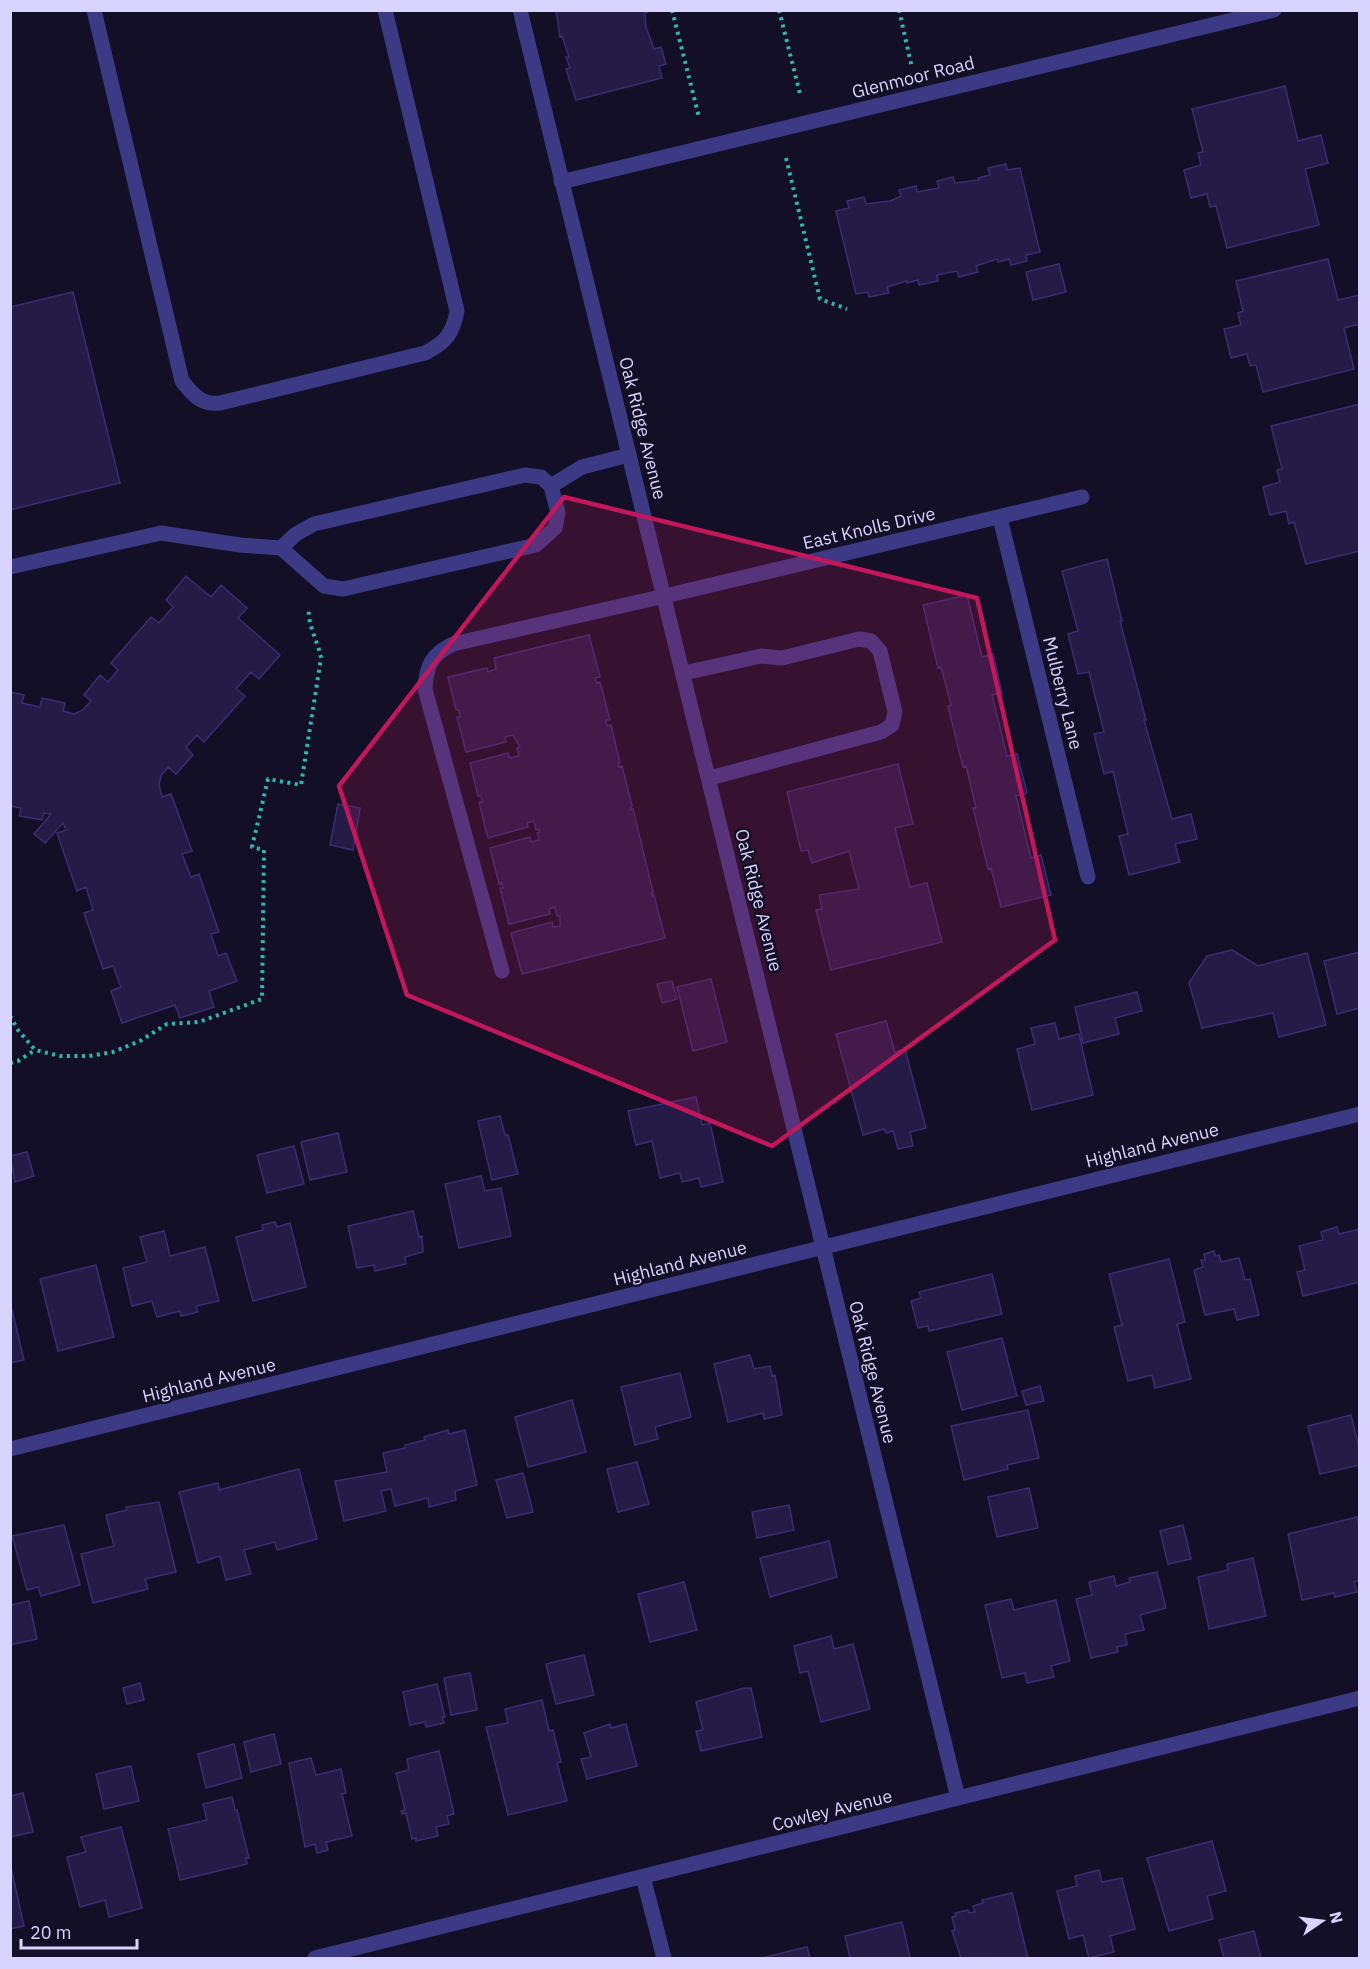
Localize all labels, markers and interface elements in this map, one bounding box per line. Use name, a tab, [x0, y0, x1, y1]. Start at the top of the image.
street label: Glenmoor Road	[849, 51, 977, 103]
street label: Oak Ridge Avenue	[614, 354, 672, 502]
street label: East Knolls Drive	[800, 502, 938, 554]
street label: Mulberry Lane	[1038, 634, 1088, 752]
street label: Oak Ridge Avenue	[730, 826, 788, 974]
street label: Highland Avenue	[1083, 1117, 1221, 1173]
street label: Highland Avenue	[611, 1235, 749, 1291]
street label: Oak Ridge Avenue	[844, 1298, 902, 1446]
street label: Highland Avenue	[140, 1352, 278, 1408]
street label: Cowley Avenue	[770, 1784, 895, 1836]
north arrow	[1292, 1891, 1352, 1951]
text: N	[1325, 1909, 1348, 1925]
scale bar	[21, 1912, 136, 1950]
text: 20 m	[30, 1921, 72, 1944]

